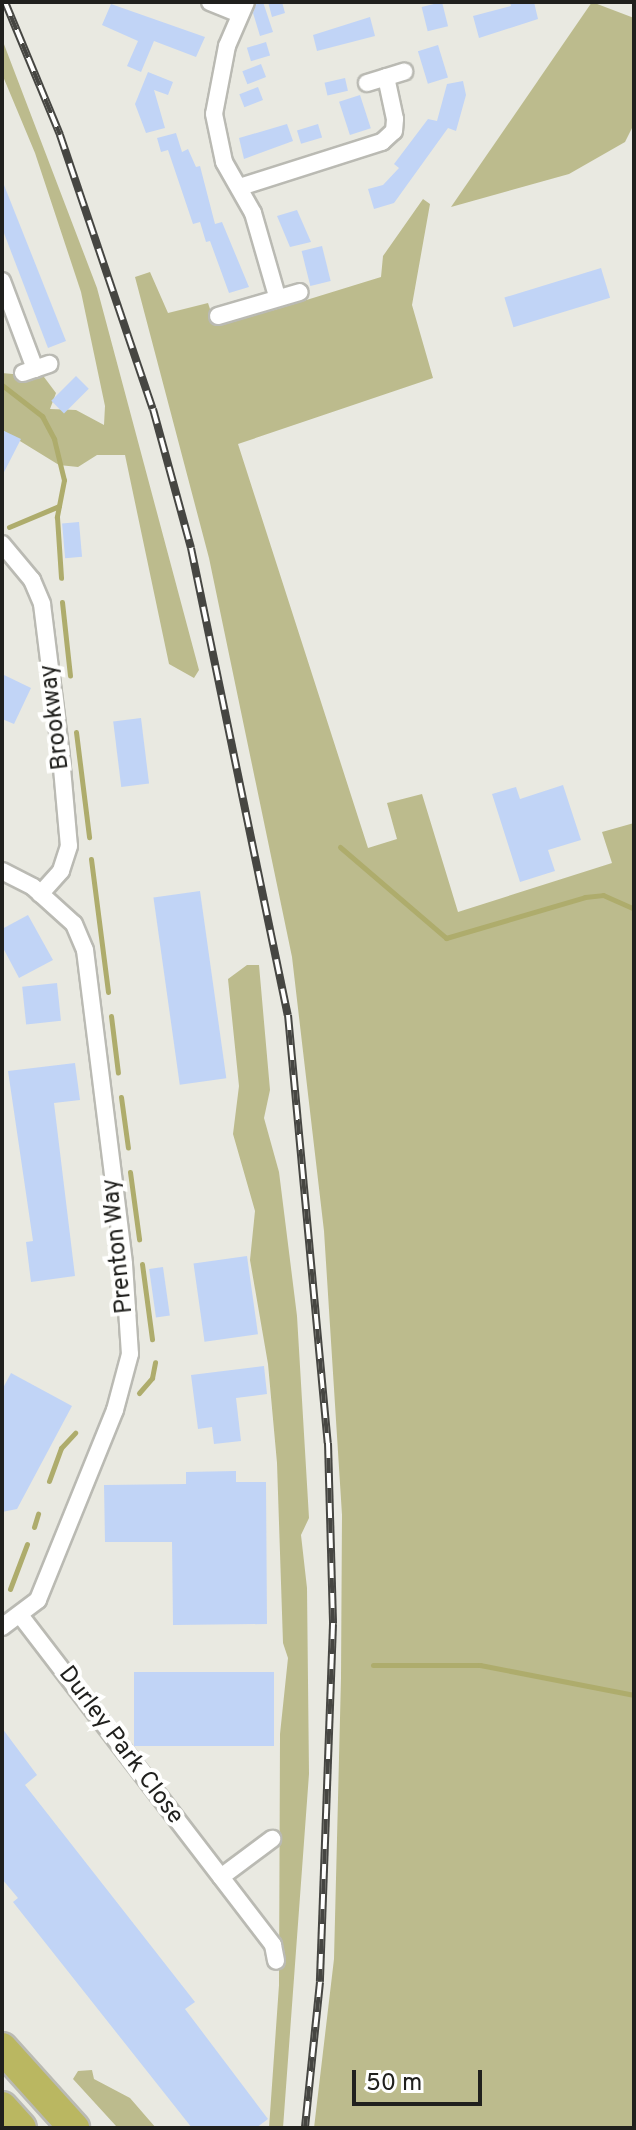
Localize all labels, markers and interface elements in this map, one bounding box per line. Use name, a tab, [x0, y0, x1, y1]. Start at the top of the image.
street label: Brookway	[35, 663, 77, 771]
street label: Prenton Way	[98, 1177, 140, 1315]
street label: Durley Park Close	[51, 1661, 189, 1831]
scale bar	[356, 2054, 486, 2104]
text: 50 m	[366, 2069, 422, 2099]

